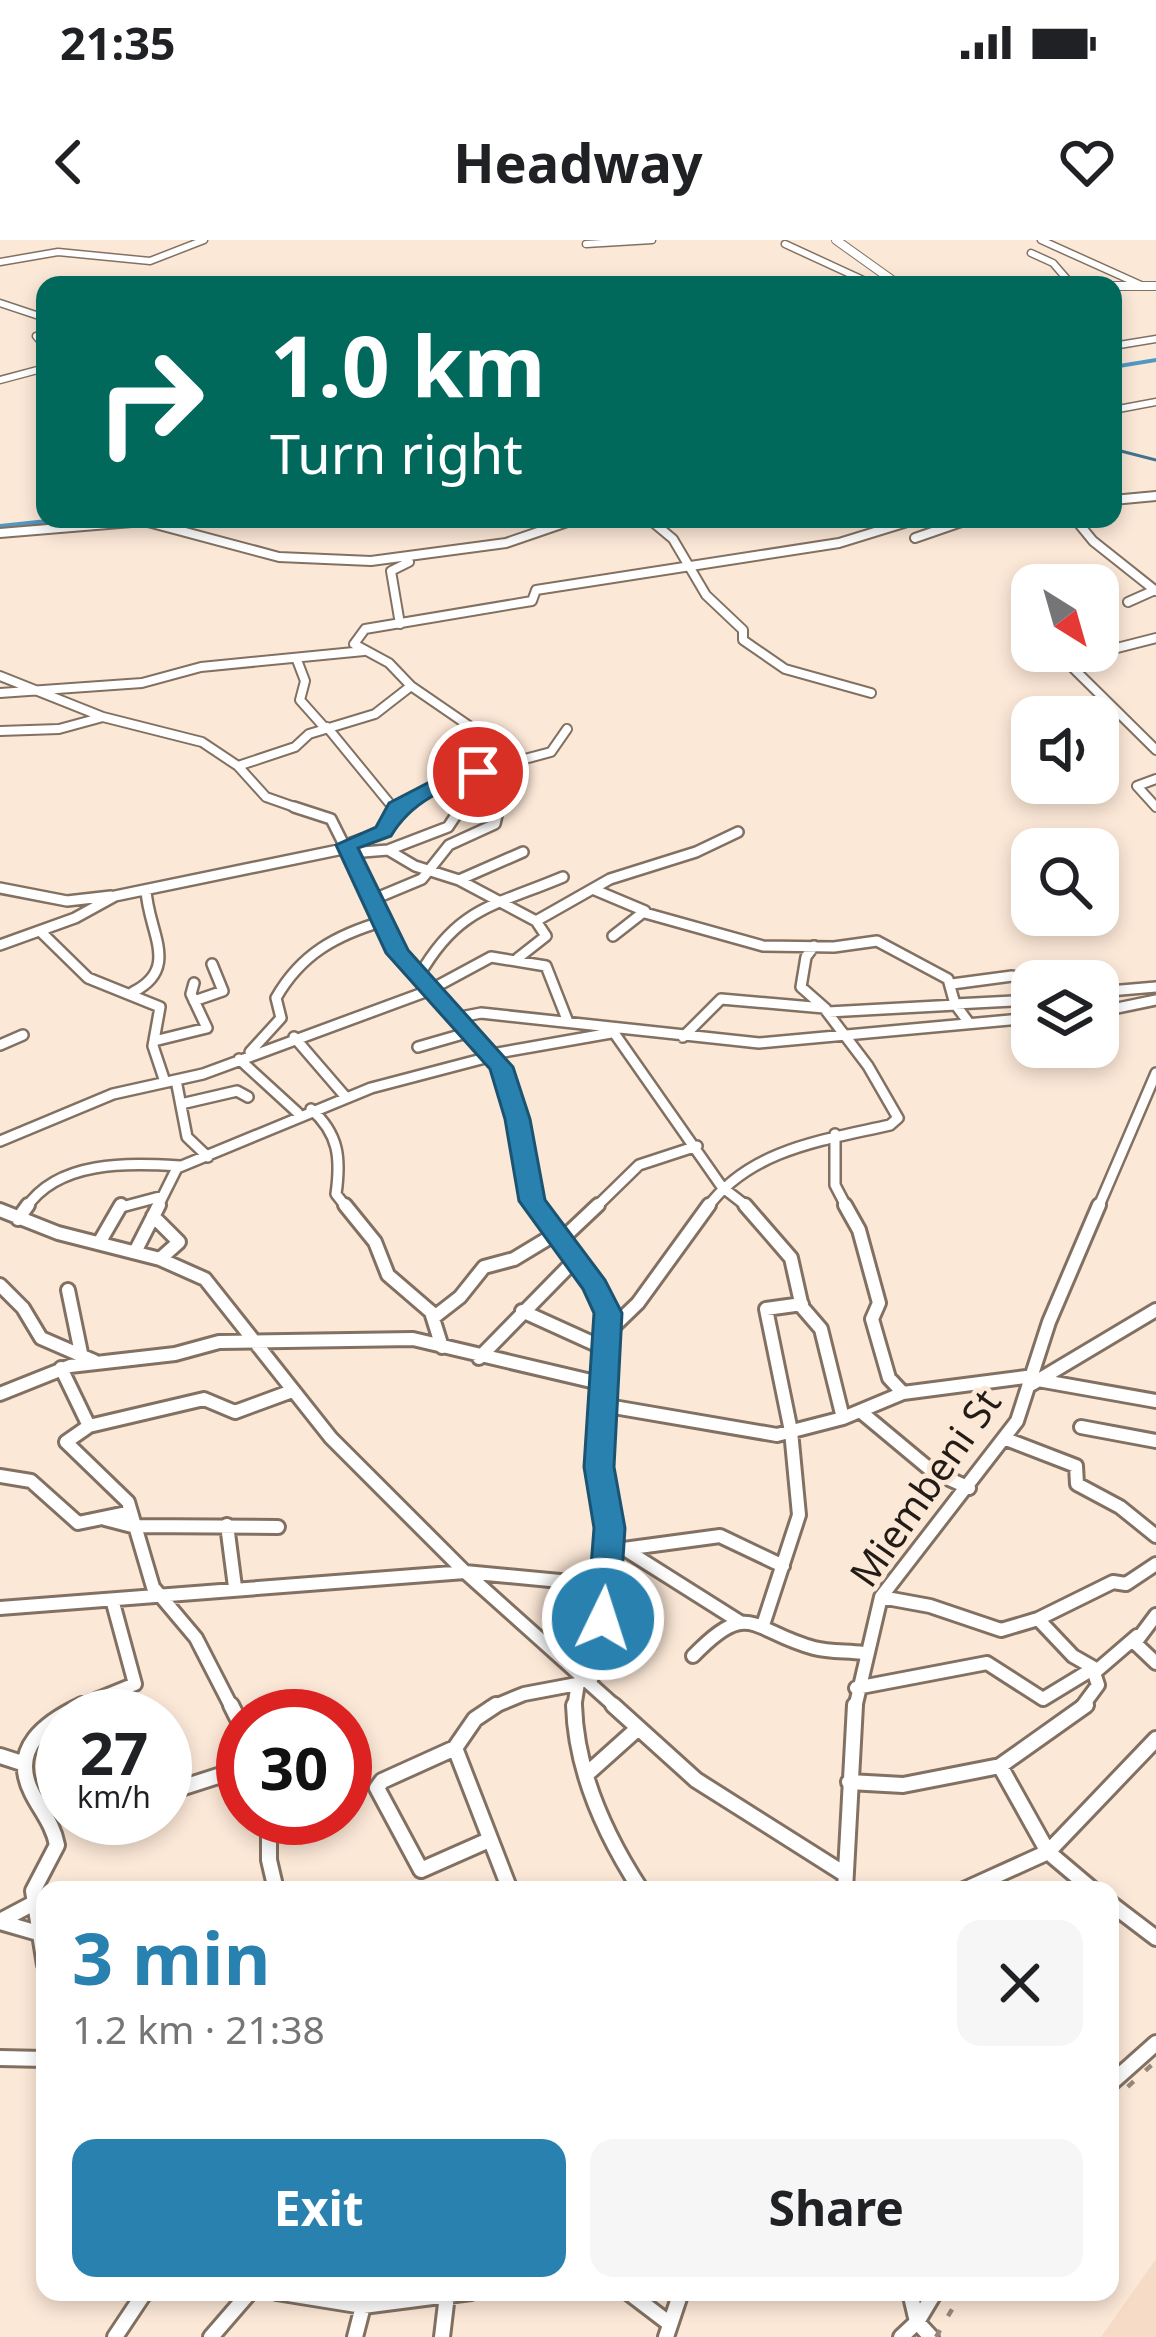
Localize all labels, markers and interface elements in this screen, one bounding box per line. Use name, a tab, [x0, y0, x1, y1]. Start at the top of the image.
text: 21:35	[60, 12, 176, 73]
text: Headway	[453, 125, 703, 199]
icon: back	[36, 129, 102, 195]
icon: heart	[1054, 129, 1120, 195]
text: 1.0 km	[270, 307, 546, 422]
icon: right	[72, 324, 228, 480]
text: Turn right	[270, 416, 523, 490]
north arrow	[1011, 564, 1119, 672]
map controls	[1011, 564, 1119, 1068]
button: sound	[1011, 696, 1119, 804]
pin	[427, 721, 529, 823]
icon: arrive	[445, 739, 511, 805]
button: search	[1011, 828, 1119, 936]
button: layers	[1011, 960, 1119, 1068]
street label: Miembeni St	[836, 1378, 1012, 1596]
position arrow	[540, 1556, 666, 1682]
speed limit sign: 30	[216, 1689, 372, 1845]
text: 27	[80, 1711, 148, 1793]
text: km/h	[77, 1776, 151, 1817]
text: 3 min	[72, 1908, 270, 2006]
button: close	[957, 1920, 1083, 2046]
text: 1.2 km · 21:38	[72, 2002, 325, 2055]
button: Exit	[72, 2139, 566, 2277]
button: Share	[590, 2139, 1083, 2277]

